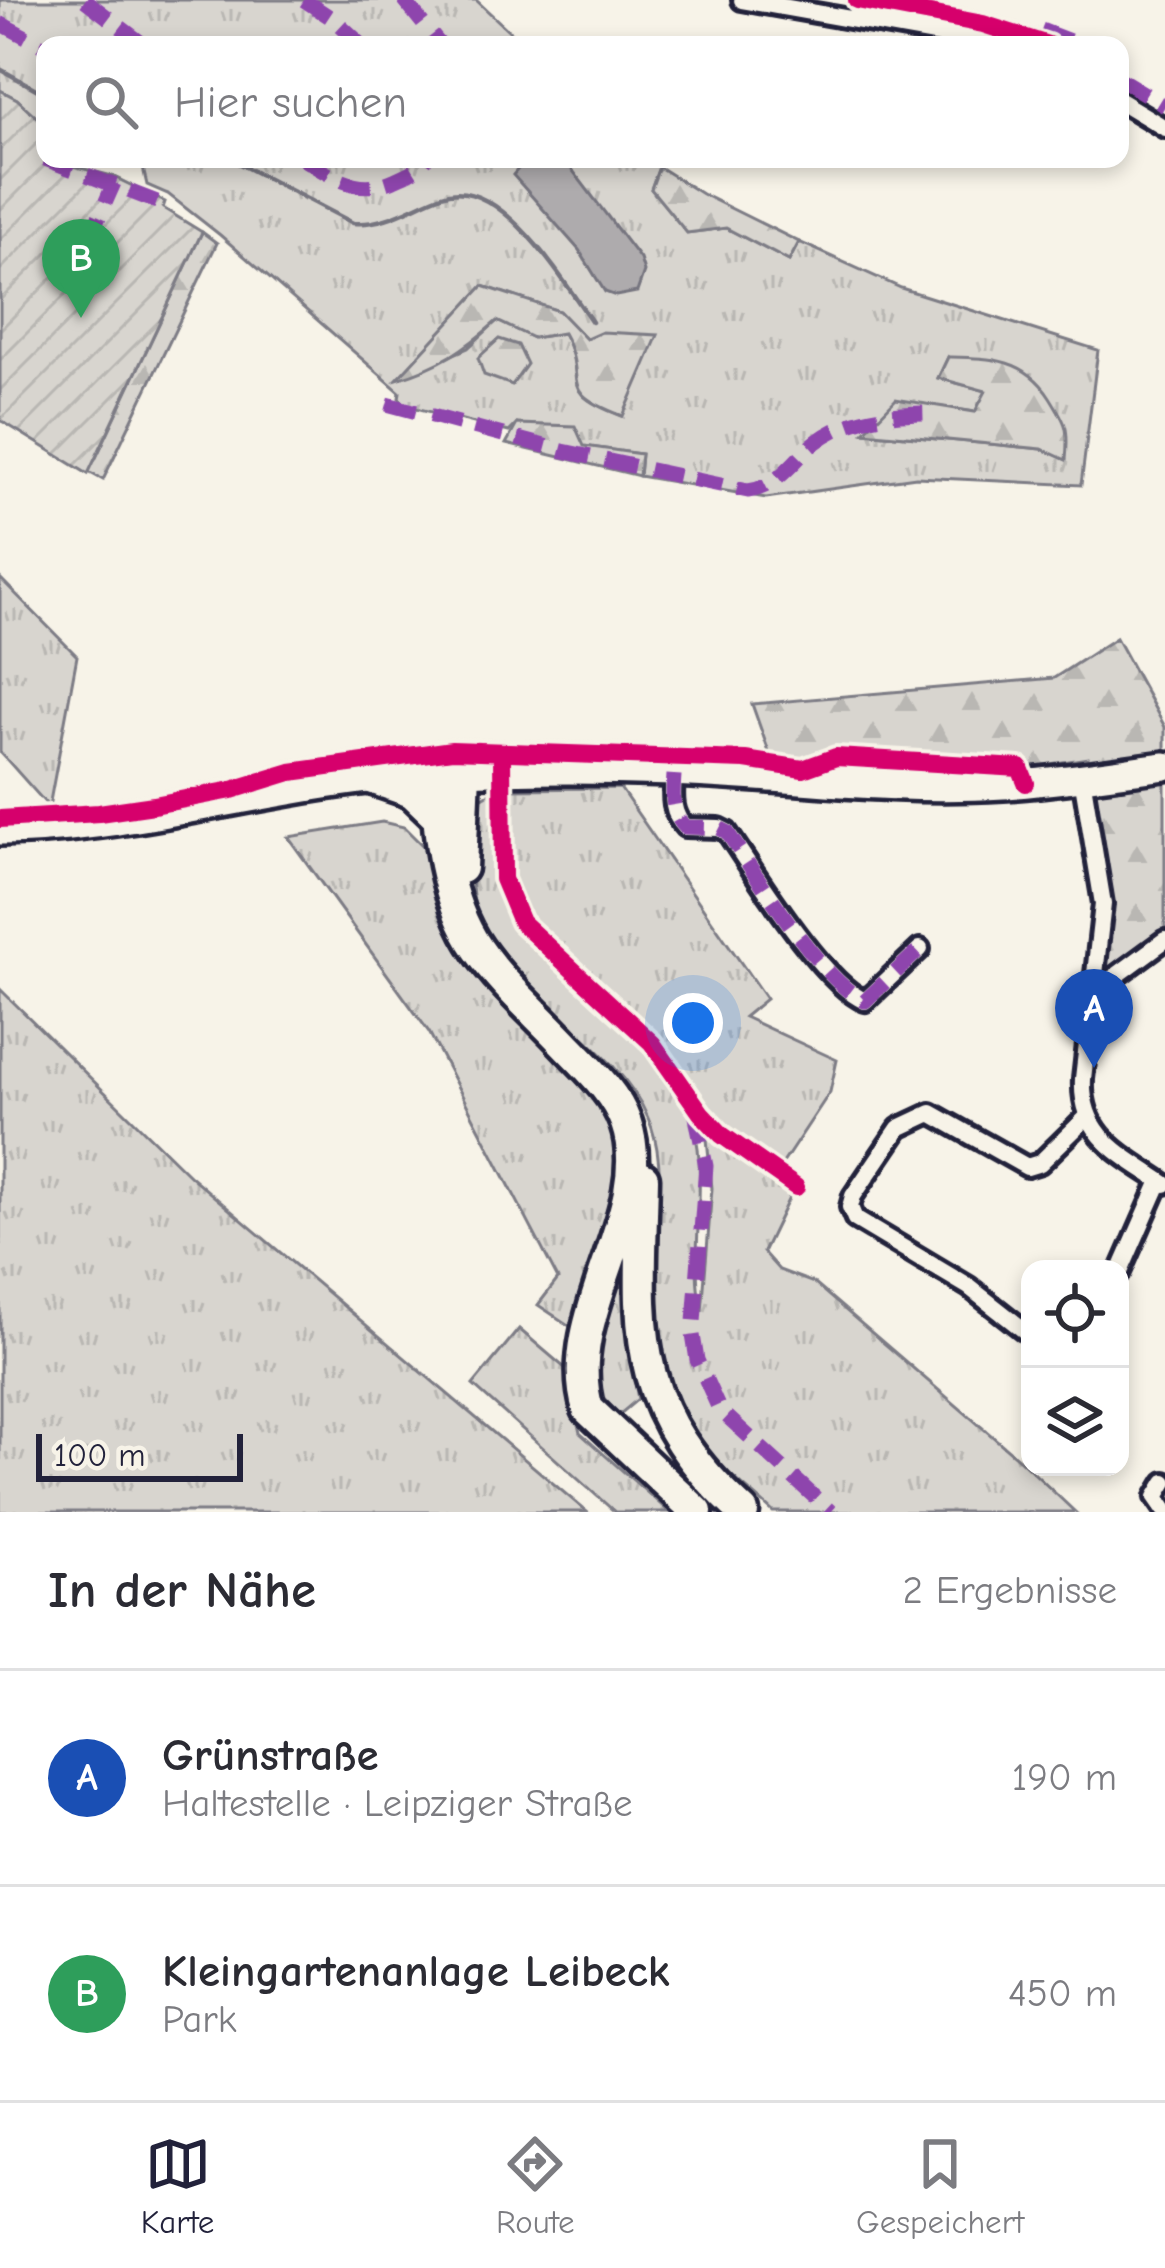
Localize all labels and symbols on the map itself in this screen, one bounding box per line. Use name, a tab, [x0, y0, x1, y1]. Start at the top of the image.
pin: B	[42, 219, 120, 318]
pin: A	[1055, 969, 1133, 1068]
your location	[663, 993, 723, 1053]
scale bar	[36, 1428, 243, 1481]

